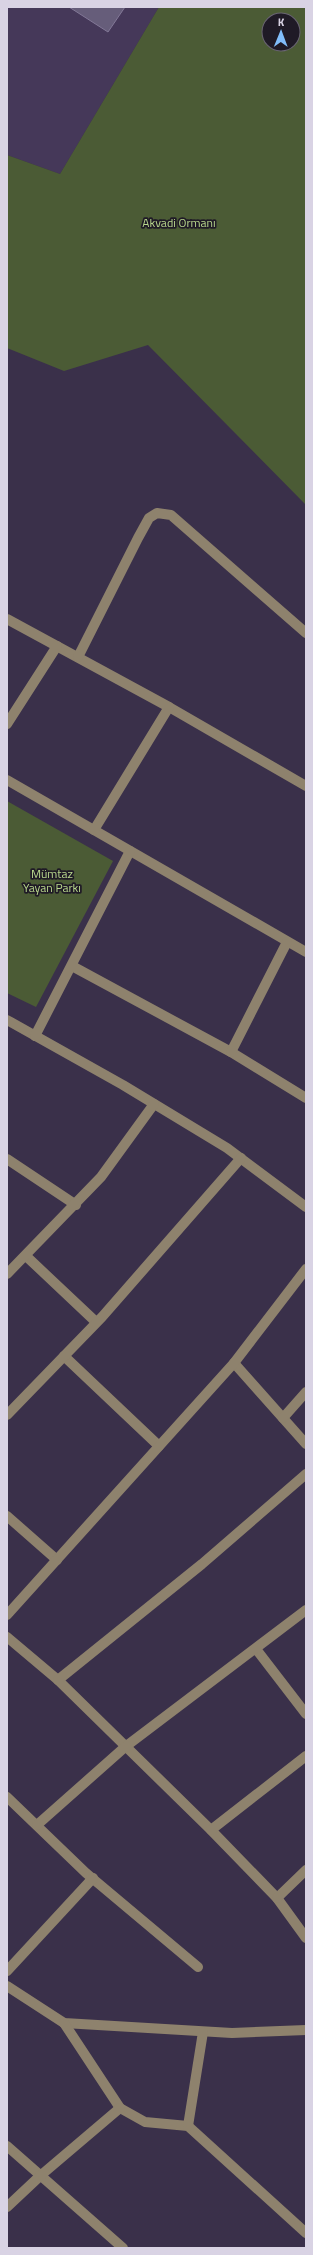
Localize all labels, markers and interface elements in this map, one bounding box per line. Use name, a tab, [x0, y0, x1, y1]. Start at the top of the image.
north arrow	[261, 12, 301, 52]
text: K	[278, 14, 285, 30]
park label: Akvadi Ormanı	[142, 213, 216, 232]
park label: Mümtaz Yayan Parkı	[23, 864, 81, 897]

